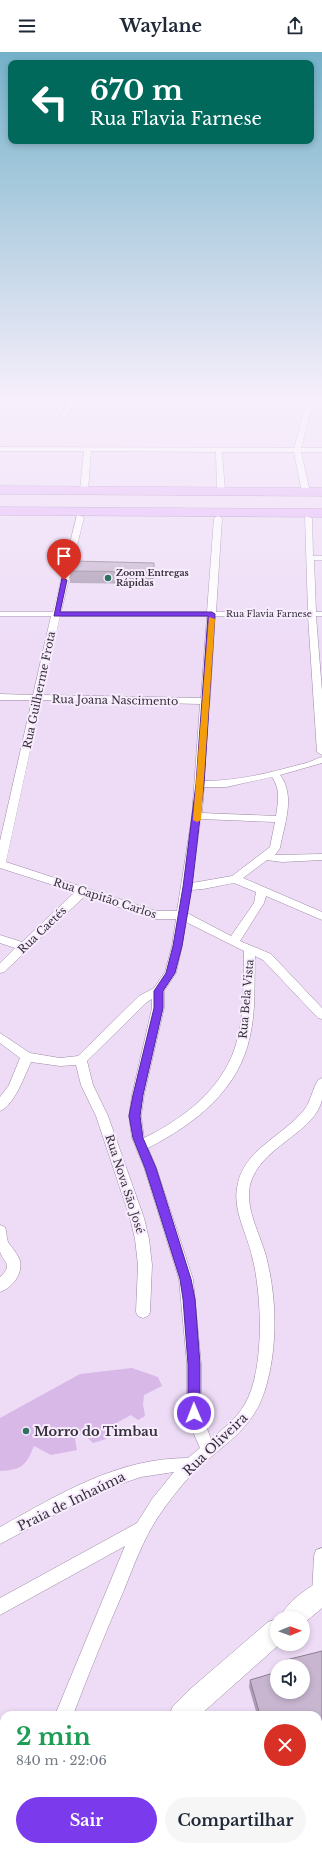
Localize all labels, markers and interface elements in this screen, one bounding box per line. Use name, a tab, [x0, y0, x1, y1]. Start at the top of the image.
icon: menu	[16, 15, 38, 37]
text: Waylane	[120, 15, 202, 37]
icon: share	[284, 15, 306, 37]
text: 670 m	[90, 73, 183, 108]
icon: left	[24, 76, 76, 128]
text: Rua Flavia Farnese	[90, 108, 262, 130]
pin	[47, 539, 81, 580]
icon: arrive	[53, 545, 75, 567]
place label: Zoom Entregas Rápidas	[116, 567, 189, 588]
marker: Zoom Entregas Rápidas	[103, 573, 113, 583]
street label: Rua Flavia Farnese	[226, 608, 312, 619]
street label: Rua Guilherme Frota	[20, 629, 58, 750]
street label: Rua Joana Nascimento	[52, 692, 178, 708]
street label: Rua Capitão Carlos	[52, 875, 158, 921]
street label: Rua Caetés	[15, 903, 69, 957]
street label: Rua Bela Vista	[236, 958, 257, 1039]
street label: Rua Nova São José	[102, 1133, 148, 1235]
position arrow	[173, 1392, 215, 1434]
street label: Rua Oliveira	[179, 1409, 252, 1479]
place label: Morro do Timbau	[34, 1423, 159, 1440]
marker: Morro do Timbau	[21, 1426, 31, 1436]
street label: Praia de Inhaúma	[15, 1468, 129, 1535]
north arrow	[270, 1611, 310, 1651]
map controls	[270, 1611, 310, 1699]
button: sound	[270, 1659, 310, 1699]
text: 2 min	[16, 1722, 91, 1751]
button: close	[264, 1724, 306, 1766]
text: 840 m · 22:06	[16, 1752, 107, 1769]
button: Sair	[16, 1797, 157, 1843]
button: Compartilhar	[165, 1797, 306, 1843]

